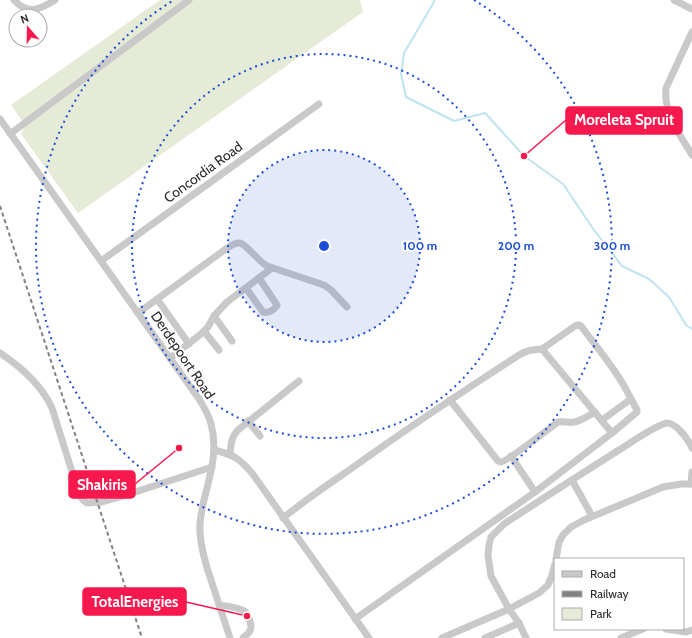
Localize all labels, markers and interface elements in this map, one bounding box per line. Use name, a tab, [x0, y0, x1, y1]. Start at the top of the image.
north arrow	[8, 8, 48, 48]
text: N	[19, 11, 31, 27]
callout: Moreleta Spruit	[566, 107, 682, 134]
text: Moreleta Spruit	[574, 111, 674, 129]
street label: Concordia Road	[160, 137, 246, 207]
text: 100 m	[403, 238, 437, 253]
text: 200 m	[498, 238, 534, 253]
text: 300 m	[594, 238, 630, 253]
centre of rings	[317, 239, 331, 253]
street label: Derdepoort Road	[147, 308, 219, 402]
callout: Shakiris	[69, 471, 135, 498]
text: Shakiris	[77, 476, 127, 494]
legend	[554, 558, 684, 630]
text: Road	[590, 566, 616, 581]
text: Railway	[590, 586, 628, 601]
callout: TotalEnergies	[83, 588, 186, 615]
text: TotalEnergies	[92, 593, 178, 611]
text: Park	[590, 606, 612, 621]

